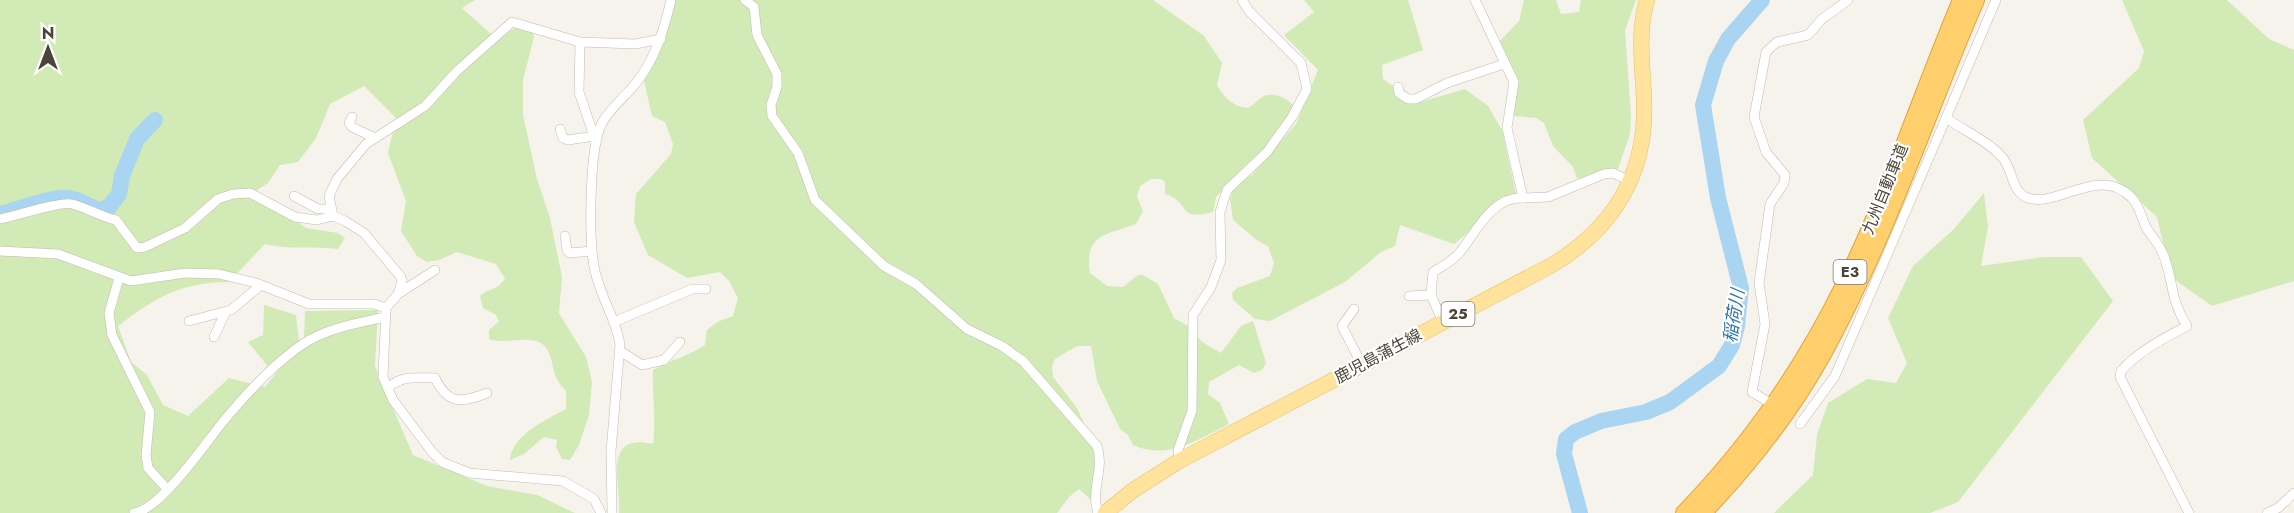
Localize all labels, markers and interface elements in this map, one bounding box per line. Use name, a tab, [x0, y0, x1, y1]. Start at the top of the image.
north arrow	[18, 18, 78, 78]
text: N	[42, 22, 54, 45]
street label: 九州自動車道	[1856, 140, 1914, 238]
road number: E3	[1834, 260, 1866, 284]
water label: 稲荷川	[1717, 285, 1751, 345]
road number: 25	[1442, 302, 1474, 326]
street label: 鹿児島蒲生線	[1330, 323, 1426, 389]

